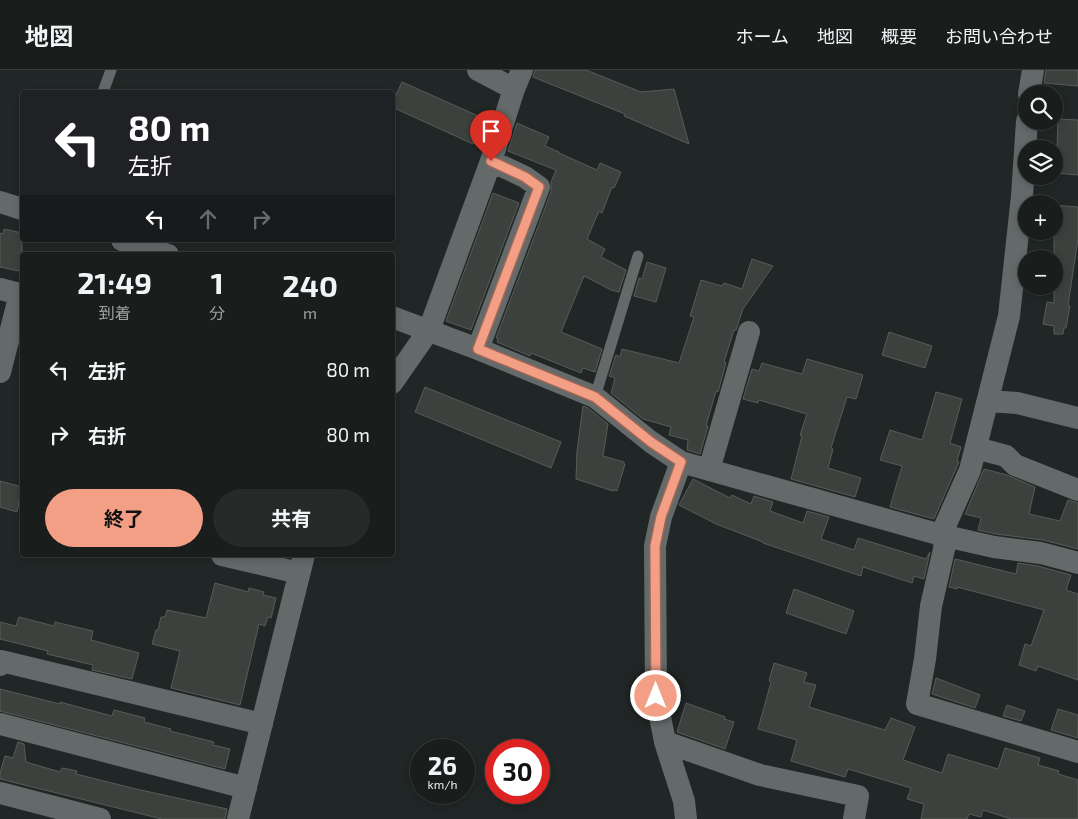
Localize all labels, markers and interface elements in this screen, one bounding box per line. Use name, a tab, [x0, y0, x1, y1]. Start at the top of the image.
text: 地図	[25, 21, 73, 50]
text: ホーム	[736, 25, 789, 47]
text: 地図	[817, 25, 853, 47]
text: 概要	[881, 25, 917, 47]
text: お問い合わせ	[945, 25, 1053, 47]
map controls	[1018, 85, 1063, 295]
button: search	[1018, 85, 1063, 130]
text: 80 m	[128, 106, 210, 148]
icon: left	[45, 110, 110, 175]
pin	[470, 110, 512, 161]
icon: arrive	[477, 117, 505, 145]
button: layers	[1018, 140, 1063, 185]
text: 左折	[128, 152, 172, 178]
button: +	[1018, 195, 1063, 240]
icon: left	[141, 205, 169, 233]
icon: ahead	[194, 205, 222, 233]
icon: right	[247, 205, 275, 233]
button: −	[1018, 250, 1063, 295]
text: 21:49	[77, 264, 152, 300]
text: 1	[211, 264, 224, 300]
text: 240	[282, 267, 338, 303]
text: 到着	[99, 303, 131, 322]
text: 分	[209, 303, 225, 322]
text: m	[303, 303, 317, 322]
icon: left	[45, 356, 73, 384]
text: 80 m	[326, 358, 370, 381]
text: 左折	[88, 359, 126, 382]
icon: right	[45, 421, 73, 449]
text: 80 m	[326, 423, 370, 446]
text: 右折	[88, 424, 126, 447]
button: 終了	[45, 489, 203, 547]
button: 共有	[213, 489, 370, 547]
position arrow	[629, 669, 681, 721]
speed limit sign: 30	[485, 739, 550, 804]
text: 26	[428, 750, 457, 780]
text: km/h	[428, 777, 457, 791]

